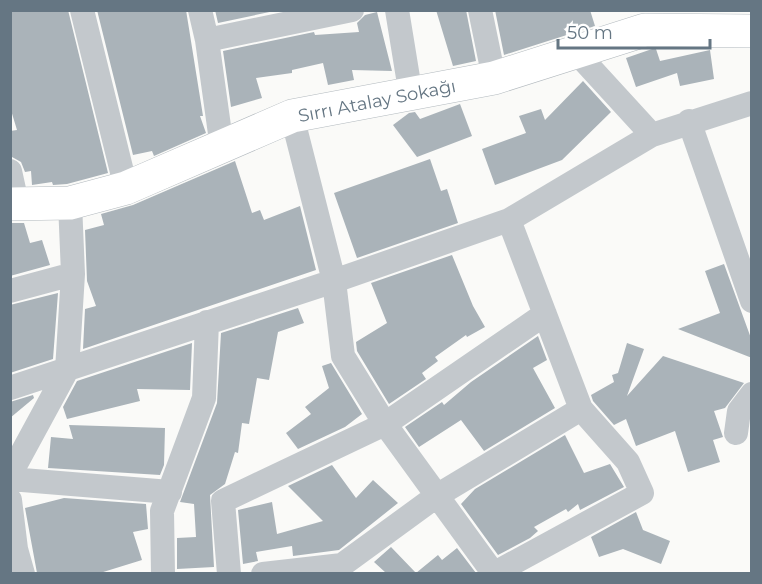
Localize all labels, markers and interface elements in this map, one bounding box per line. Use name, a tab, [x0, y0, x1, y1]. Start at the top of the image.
scale bar	[558, 12, 710, 50]
text: 50 m	[567, 22, 613, 44]
street label: Sırrı Atalay Sokağı	[296, 75, 458, 127]

